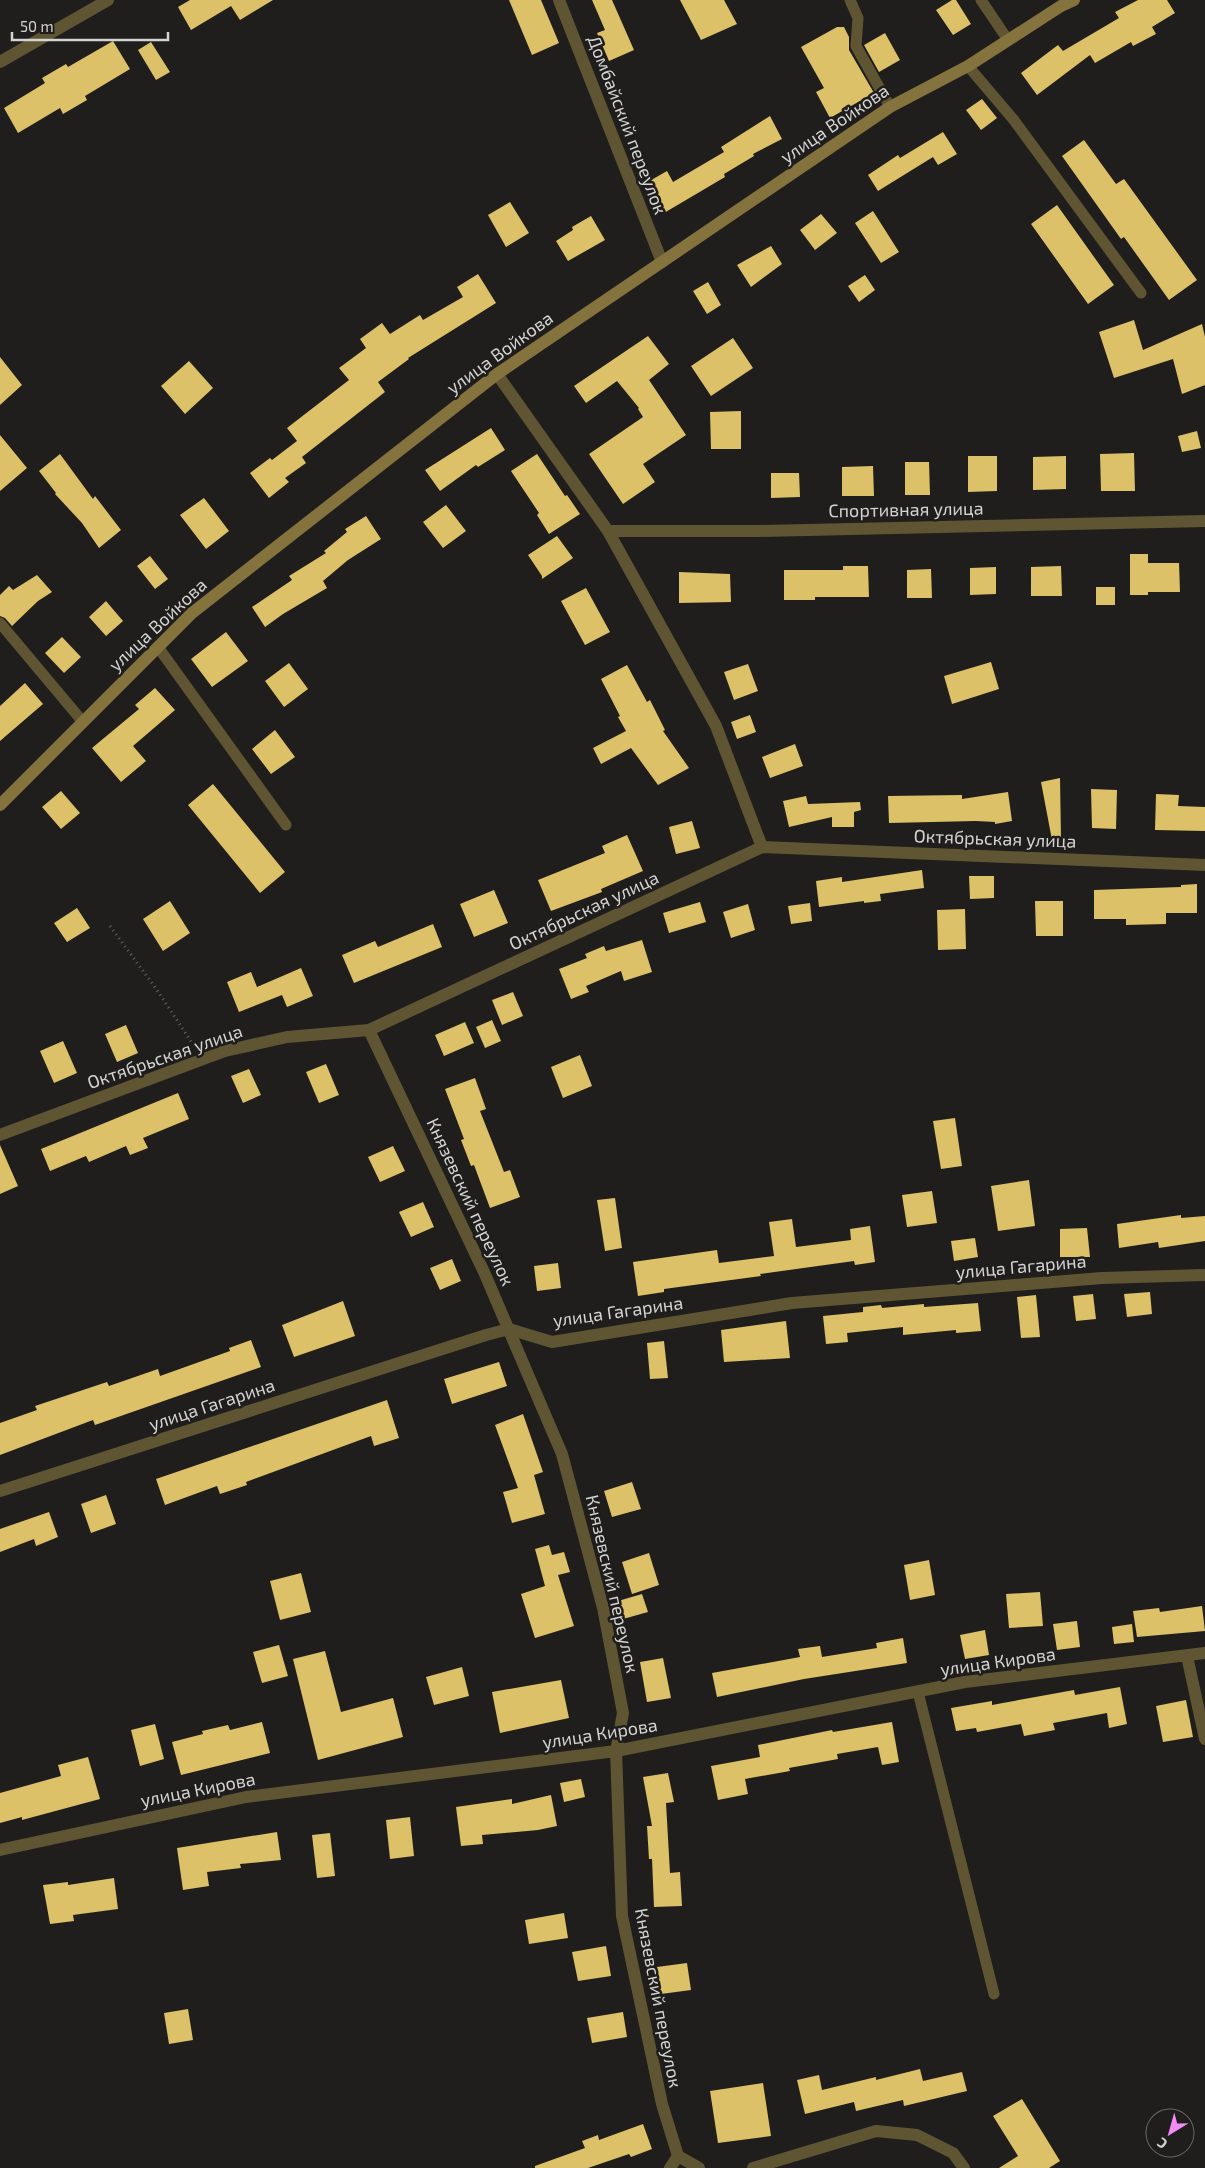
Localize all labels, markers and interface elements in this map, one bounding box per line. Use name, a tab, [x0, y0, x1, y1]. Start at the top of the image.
scale bar	[12, 10, 169, 42]
text: 50 m	[20, 17, 54, 35]
street label: Домбайский переулок	[584, 32, 672, 218]
street label: улица Войкова	[776, 79, 893, 168]
street label: улица Войкова	[442, 306, 557, 398]
street label: Спортивная улица	[828, 497, 984, 521]
street label: улица Войкова	[104, 573, 211, 675]
street label: Октябрьская улица	[913, 824, 1077, 852]
street label: Октябрьская улица	[505, 866, 662, 954]
street label: Октябрьская улица	[84, 1019, 245, 1093]
street label: Князевский переулок	[422, 1114, 520, 1289]
street label: улица Гагарина	[955, 1249, 1087, 1283]
street label: улица Гагарина	[551, 1291, 684, 1331]
street label: улица Гагарина	[146, 1373, 277, 1435]
street label: Князевский переулок	[582, 1492, 644, 1676]
street label: улица Кирова	[939, 1642, 1057, 1680]
street label: улица Кирова	[541, 1713, 659, 1753]
street label: улица Кирова	[139, 1767, 257, 1811]
street label: Князевский переулок	[631, 1906, 687, 2090]
north arrow	[1145, 2108, 1195, 2158]
text: С	[1153, 2135, 1170, 2153]

